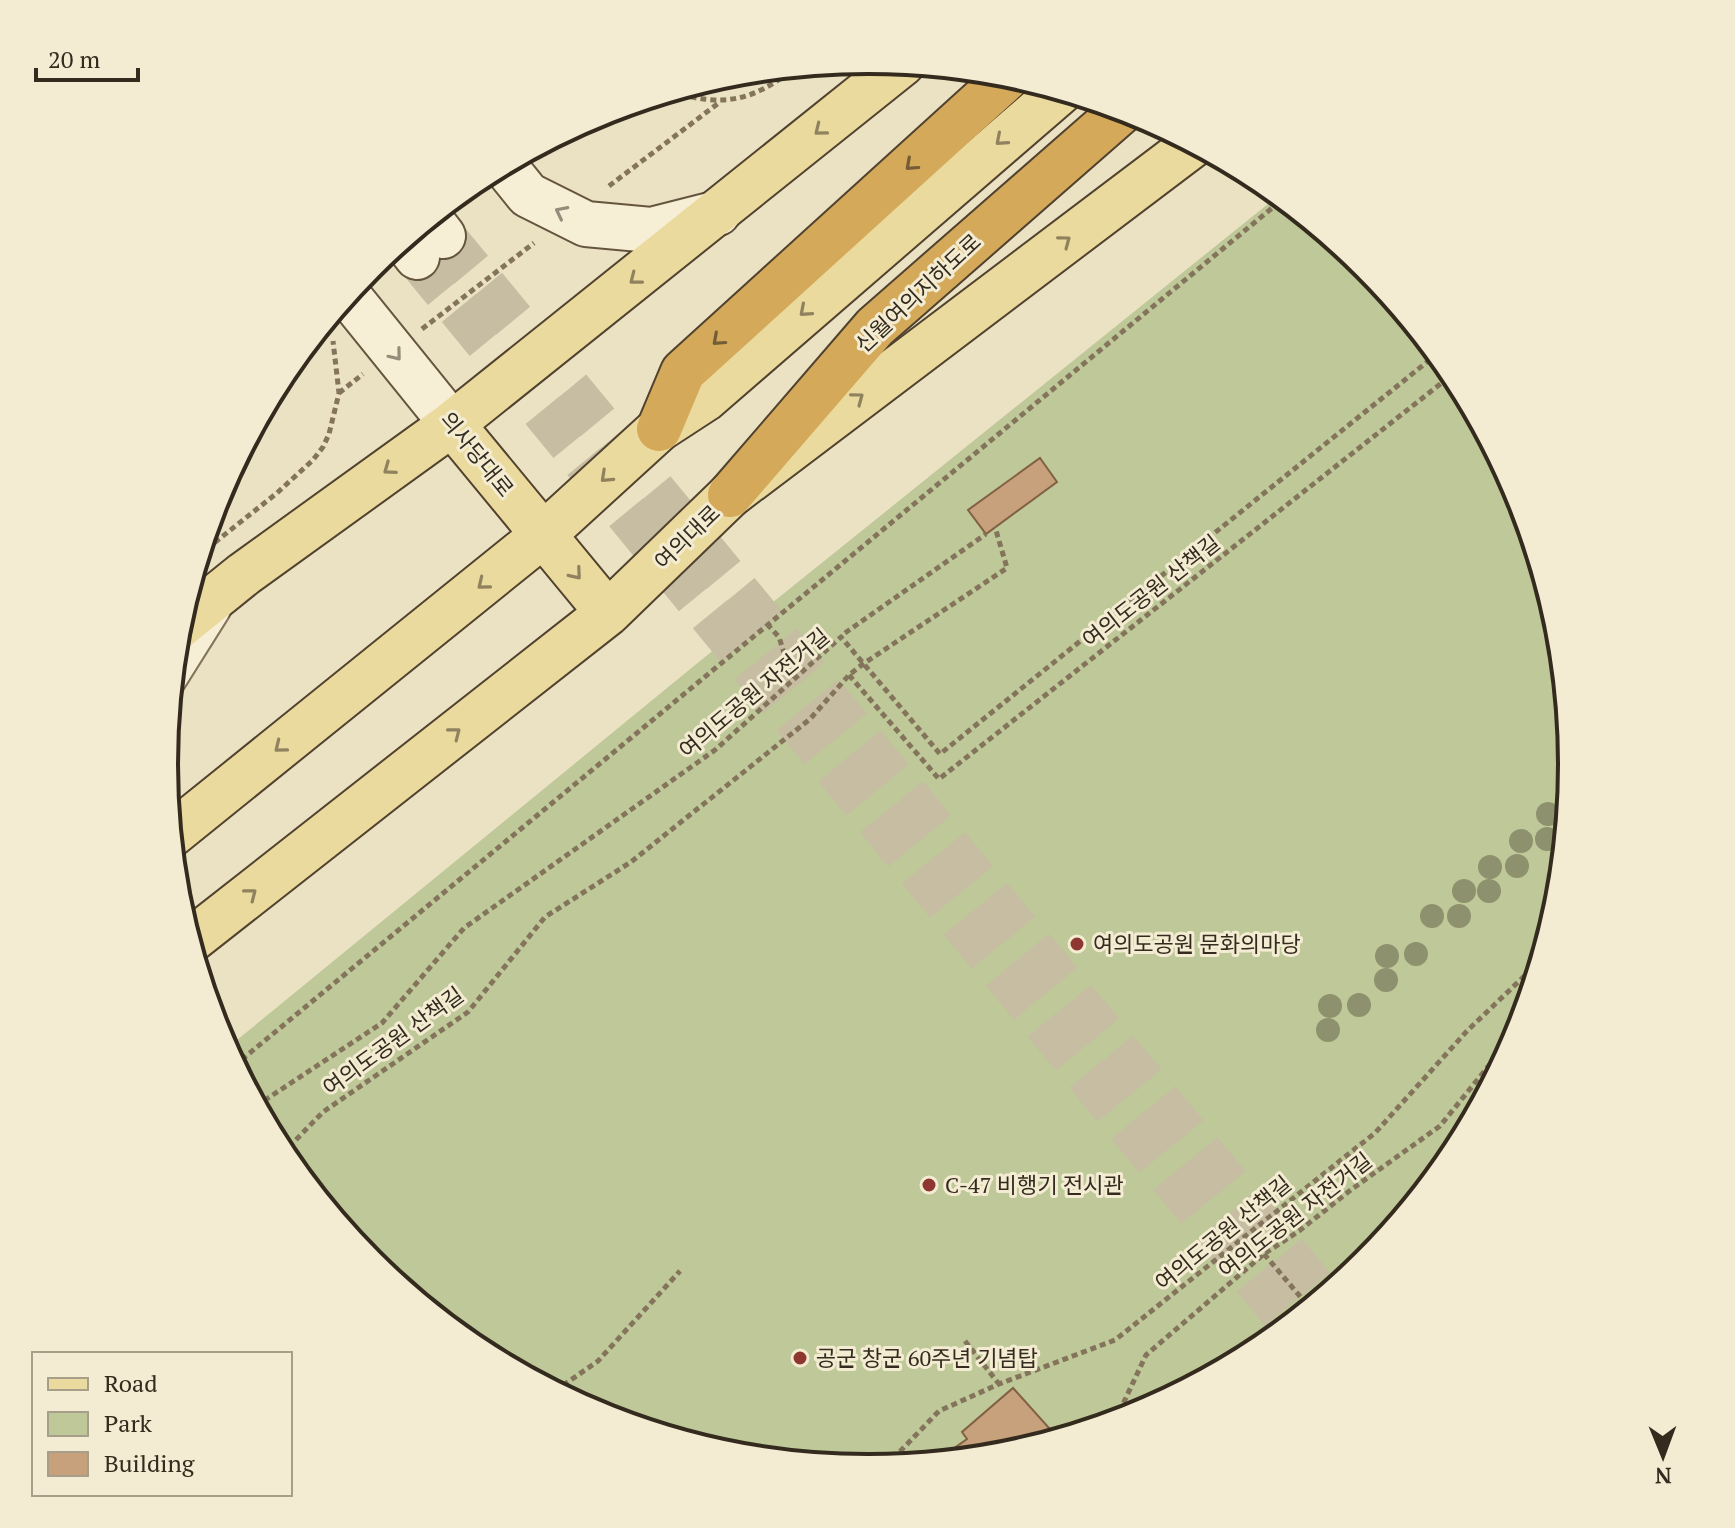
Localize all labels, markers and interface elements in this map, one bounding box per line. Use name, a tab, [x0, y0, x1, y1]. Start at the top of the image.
scale bar	[36, 32, 138, 82]
text: 20 m	[48, 43, 100, 75]
one-way arrow	[815, 120, 829, 135]
one-way arrow	[996, 131, 1011, 145]
one-way arrow	[905, 155, 920, 169]
one-way arrow	[555, 206, 570, 222]
street label: 신월여의지하도로	[849, 227, 987, 358]
one-way arrow	[1056, 237, 1071, 251]
one-way arrow	[630, 269, 644, 284]
one-way arrow	[800, 301, 815, 316]
one-way arrow	[713, 330, 728, 345]
one-way arrow	[386, 346, 401, 360]
one-way arrow	[849, 394, 864, 408]
street label: 의사당대로	[434, 405, 521, 502]
one-way arrow	[383, 460, 397, 474]
one-way arrow	[601, 468, 615, 483]
street label: 여의대로	[647, 498, 726, 575]
street label: 여의도공원 산책길	[1076, 528, 1226, 654]
one-way arrow	[566, 565, 581, 579]
one-way arrow	[478, 574, 492, 589]
street label: 여의도공원 자전거길	[673, 621, 835, 764]
one-way arrow	[446, 729, 461, 743]
one-way arrow	[275, 737, 289, 752]
one-way arrow	[242, 889, 257, 903]
place label: 여의도공원 문화의마당	[1093, 929, 1301, 958]
marker: 여의도공원 문화의마당	[1068, 935, 1086, 953]
street label: 여의도공원 산책길	[317, 980, 469, 1101]
street label: 여의도공원 자전거길	[1212, 1145, 1378, 1284]
street label: 여의도공원 산책길	[1149, 1169, 1297, 1297]
place label: C-47 비행기 전시관	[945, 1170, 1124, 1199]
marker: C-47 비행기 전시관	[920, 1176, 938, 1194]
place label: 공군 창군 60주년 기념탑	[816, 1343, 1038, 1372]
marker: 공군 창군 60주년 기념탑	[791, 1349, 809, 1367]
legend	[32, 1352, 292, 1496]
text: Road	[104, 1367, 158, 1399]
text: Park	[104, 1407, 153, 1439]
north arrow	[1623, 1416, 1703, 1496]
text: Building	[104, 1447, 195, 1479]
text: N	[1654, 1462, 1672, 1491]

